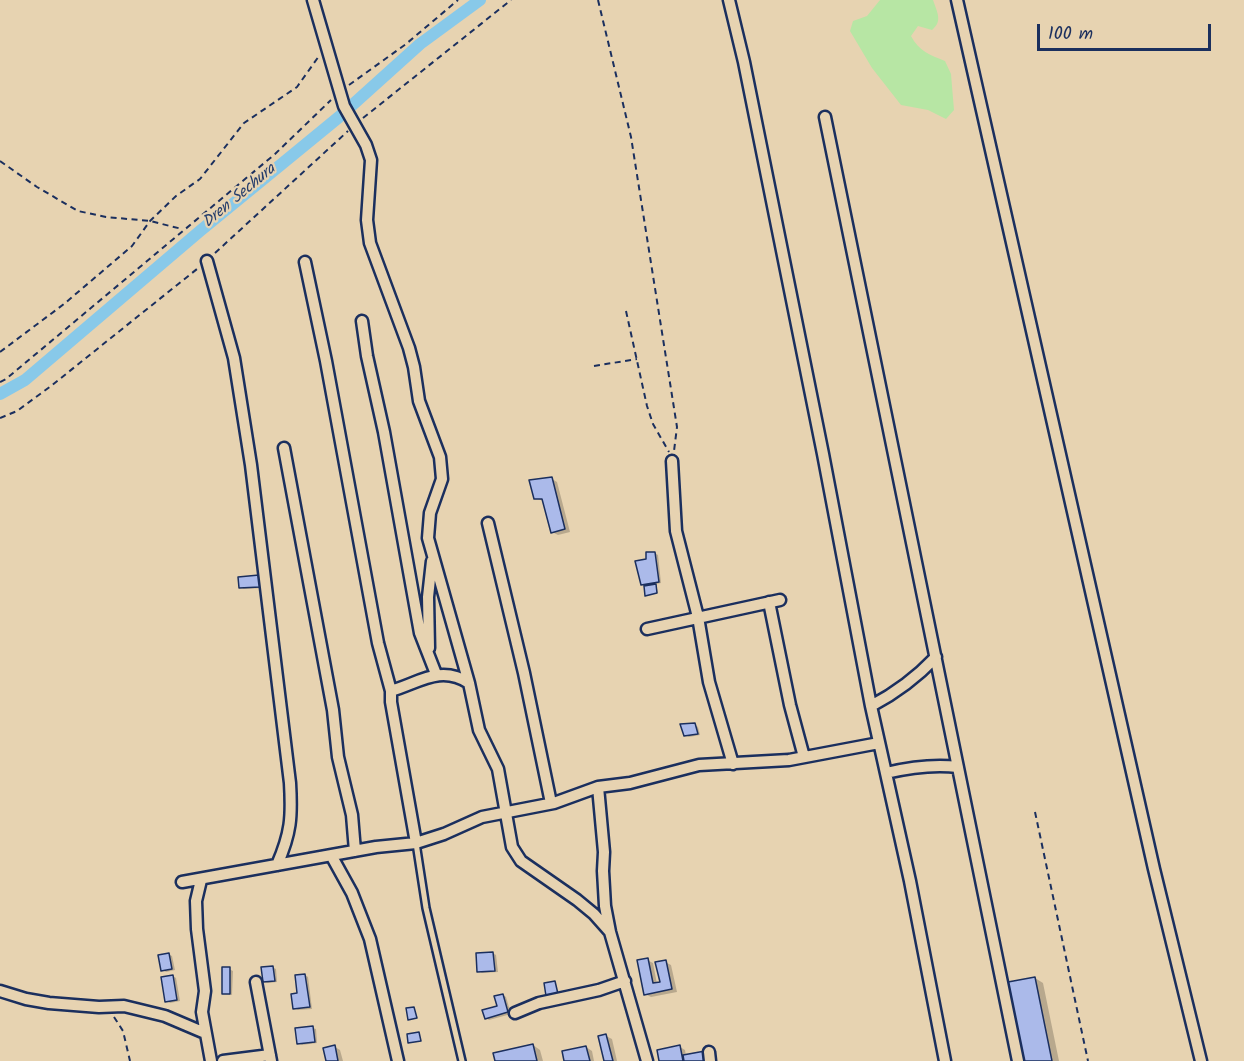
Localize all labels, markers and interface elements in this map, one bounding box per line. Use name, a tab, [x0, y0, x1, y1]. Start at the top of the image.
scale bar	[1040, 12, 1214, 50]
text: 100 m	[1048, 20, 1093, 49]
water label: Dren Sechura	[199, 161, 281, 233]

